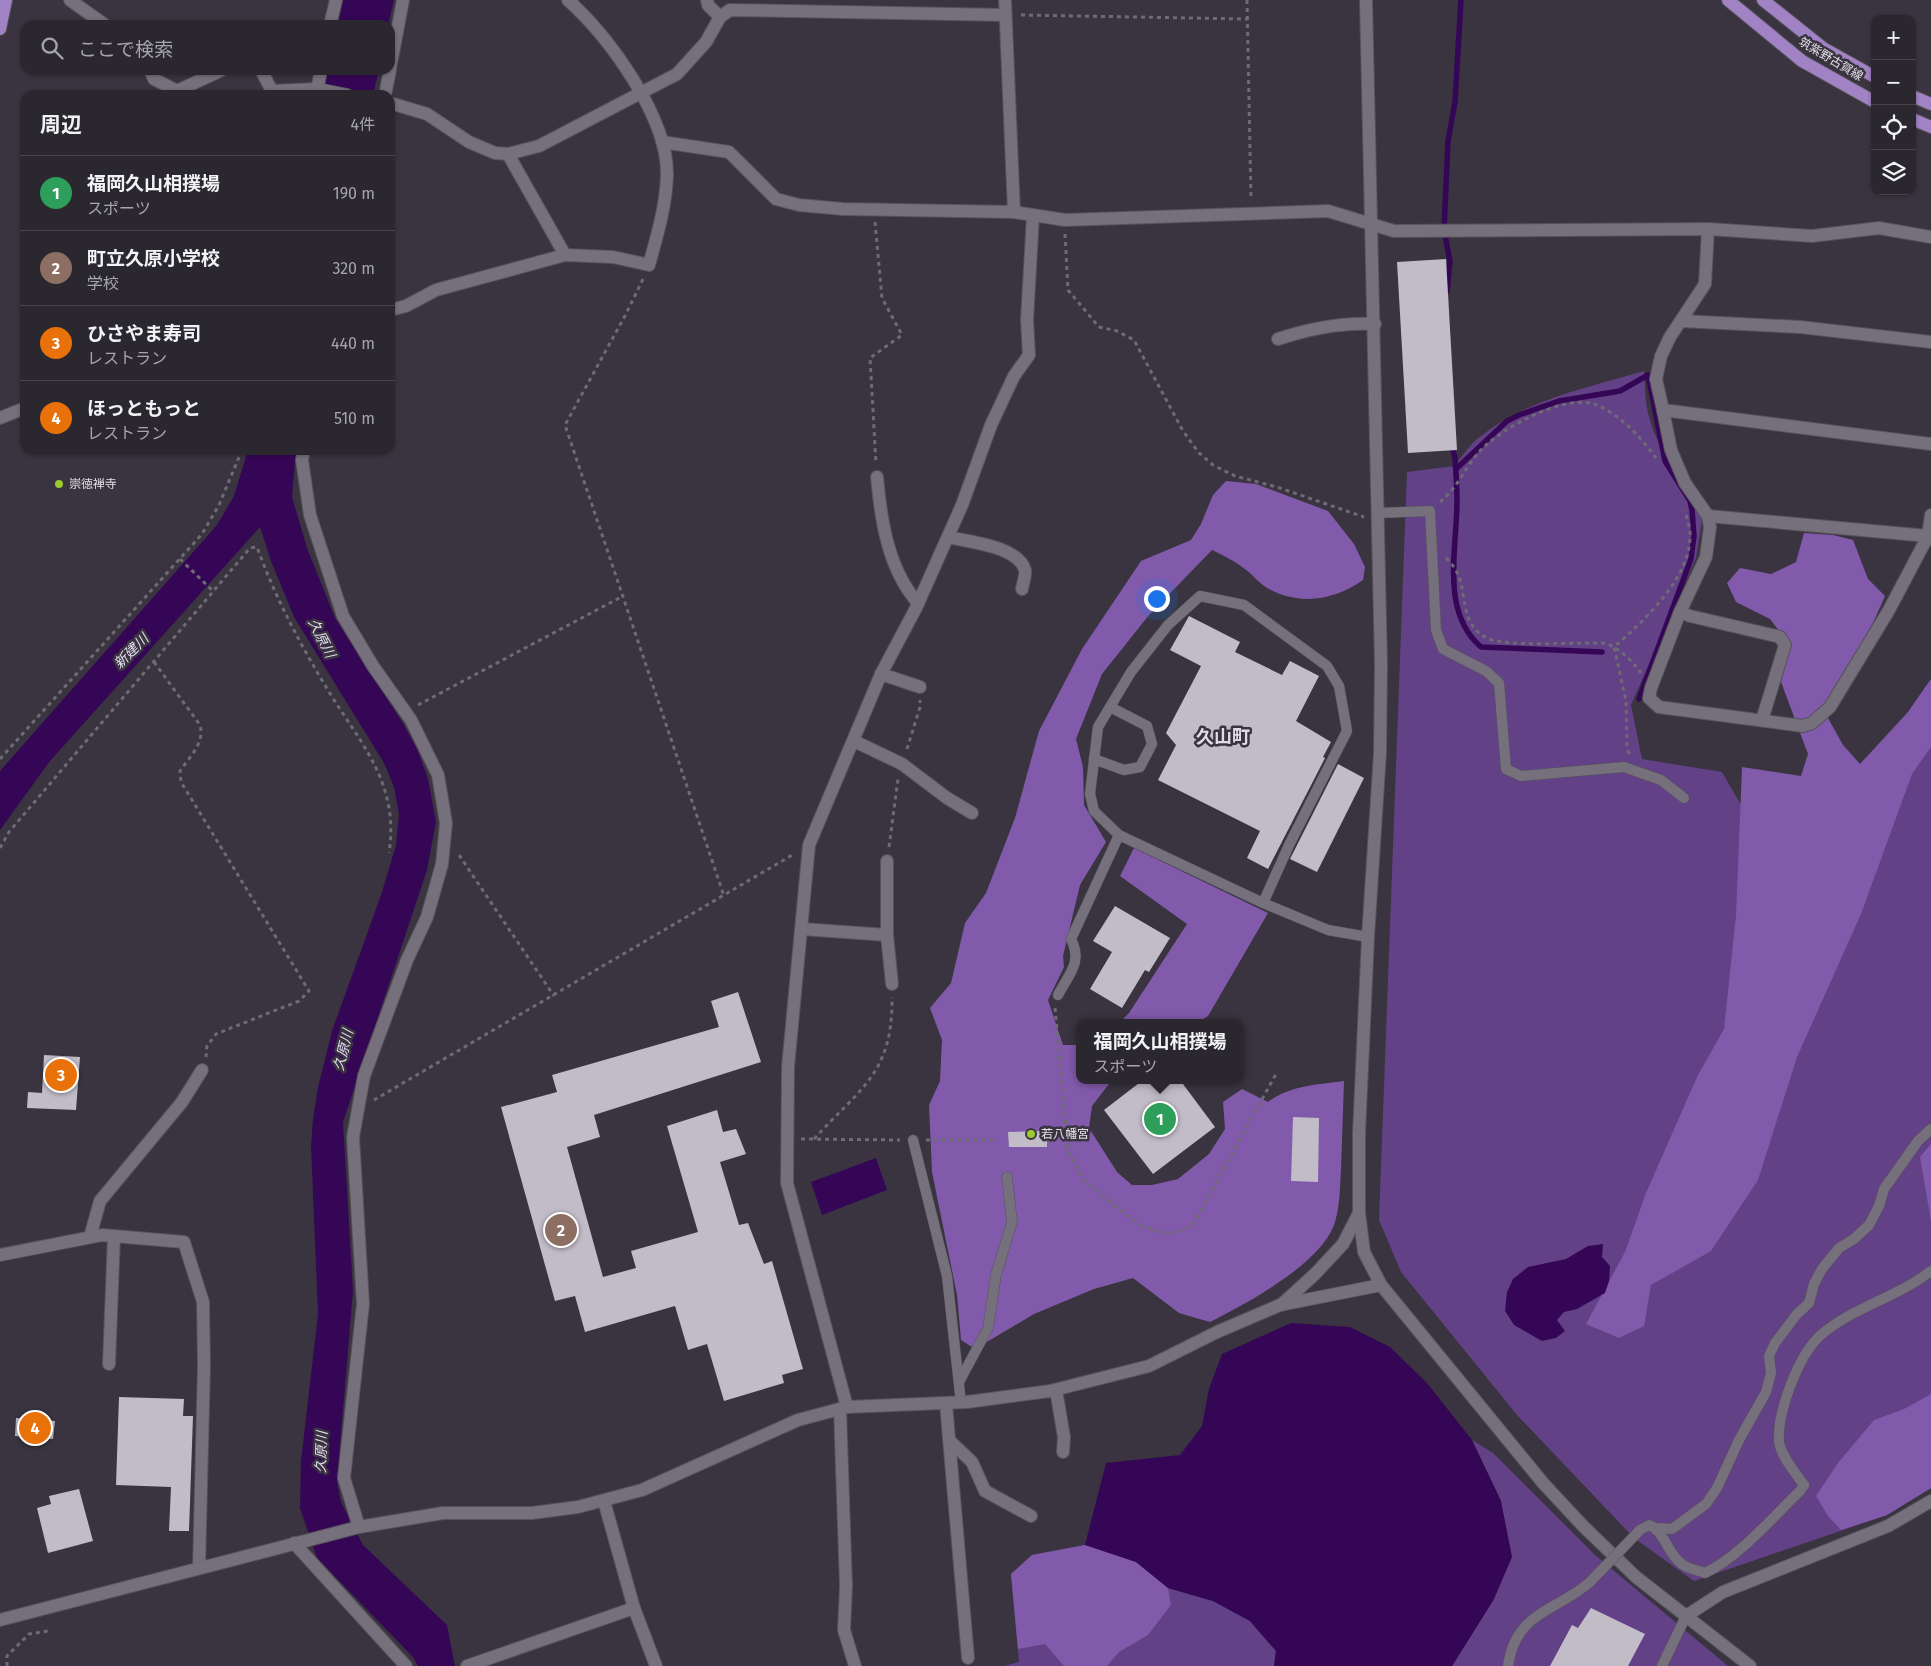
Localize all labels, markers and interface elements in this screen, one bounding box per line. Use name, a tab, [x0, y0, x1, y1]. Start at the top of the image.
map controls	[1871, 15, 1916, 195]
button: +	[1871, 15, 1916, 60]
search box	[20, 20, 395, 75]
icon: search	[38, 34, 66, 62]
street label: 筑紫野古賀線	[1797, 34, 1865, 84]
text: ここで検索	[78, 38, 173, 61]
button: −	[1871, 60, 1916, 105]
button: locate	[1871, 105, 1916, 150]
text: 周辺	[40, 112, 82, 138]
text: 4件	[350, 115, 375, 134]
button: layers	[1871, 150, 1916, 195]
text: 福岡久山相撲場	[87, 172, 220, 195]
text: 1	[52, 184, 60, 203]
text: 190 m	[333, 184, 375, 203]
text: スポーツ	[87, 199, 151, 218]
text: 町立久原小学校	[87, 247, 220, 270]
text: 2	[52, 259, 60, 278]
text: 320 m	[332, 259, 375, 278]
text: 学校	[87, 274, 119, 293]
text: ひさやま寿司	[87, 322, 201, 345]
text: 3	[52, 334, 60, 353]
text: 440 m	[331, 334, 375, 353]
text: レストラン	[87, 349, 167, 368]
text: ほっともっと	[87, 397, 201, 420]
text: 4	[51, 409, 61, 428]
text: 510 m	[334, 409, 375, 428]
text: レストラン	[87, 424, 167, 443]
place label: 崇徳禅寺	[69, 477, 117, 491]
marker: 崇徳禅寺	[53, 478, 65, 490]
your location	[1144, 586, 1170, 612]
water label: 久原川	[304, 616, 340, 663]
water label: 新建川	[110, 629, 154, 672]
district label: 久山町	[1196, 726, 1250, 748]
popup	[1076, 1019, 1244, 1084]
water label: 久原川	[330, 1026, 357, 1073]
text: 福岡久山相撲場	[1093, 1030, 1227, 1053]
pin: 3	[45, 1056, 77, 1094]
text: スポーツ	[1093, 1057, 1157, 1076]
pin: 1	[1144, 1100, 1176, 1138]
place label: 若八幡宮	[1041, 1127, 1089, 1141]
marker: 若八幡宮	[1025, 1128, 1037, 1140]
pin: 2	[545, 1211, 577, 1249]
pin: 4	[19, 1409, 51, 1447]
water label: 久原川	[312, 1429, 331, 1473]

